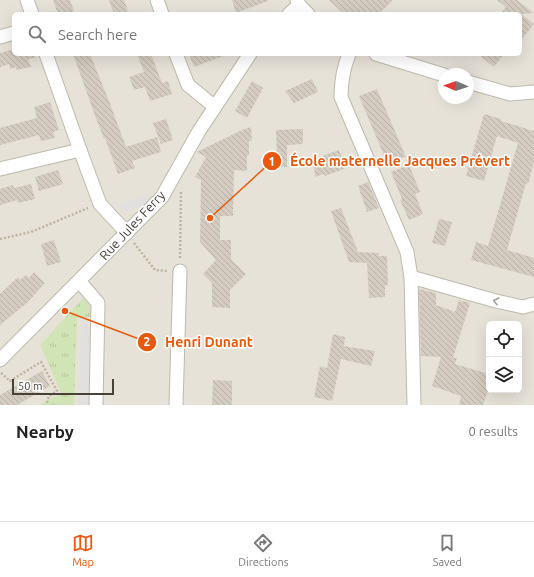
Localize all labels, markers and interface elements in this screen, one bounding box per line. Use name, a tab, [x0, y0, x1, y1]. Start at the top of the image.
search box	[12, 12, 522, 56]
icon: search	[26, 23, 48, 45]
text: Search here	[58, 26, 137, 43]
north arrow	[438, 68, 474, 104]
callout: École maternelle Jacques Prévert	[262, 148, 518, 174]
text: École maternelle Jacques Prévert	[290, 152, 510, 169]
text: 1	[269, 155, 275, 168]
street label: Rue Jules Ferry	[96, 188, 168, 262]
one-way arrow	[493, 298, 499, 306]
map controls	[486, 321, 522, 393]
button: locate	[486, 321, 522, 357]
callout: Henri Dunant	[137, 329, 261, 355]
text: Henri Dunant	[165, 334, 253, 350]
text: 2	[144, 335, 151, 348]
button: layers	[486, 357, 522, 393]
scale bar	[12, 377, 114, 396]
text: 50 m	[18, 380, 42, 392]
text: Nearby	[16, 422, 74, 441]
text: 0 results	[468, 424, 518, 438]
tab: Map	[72, 532, 94, 568]
tab: Directions	[238, 532, 288, 568]
tab: Saved	[433, 532, 462, 568]

